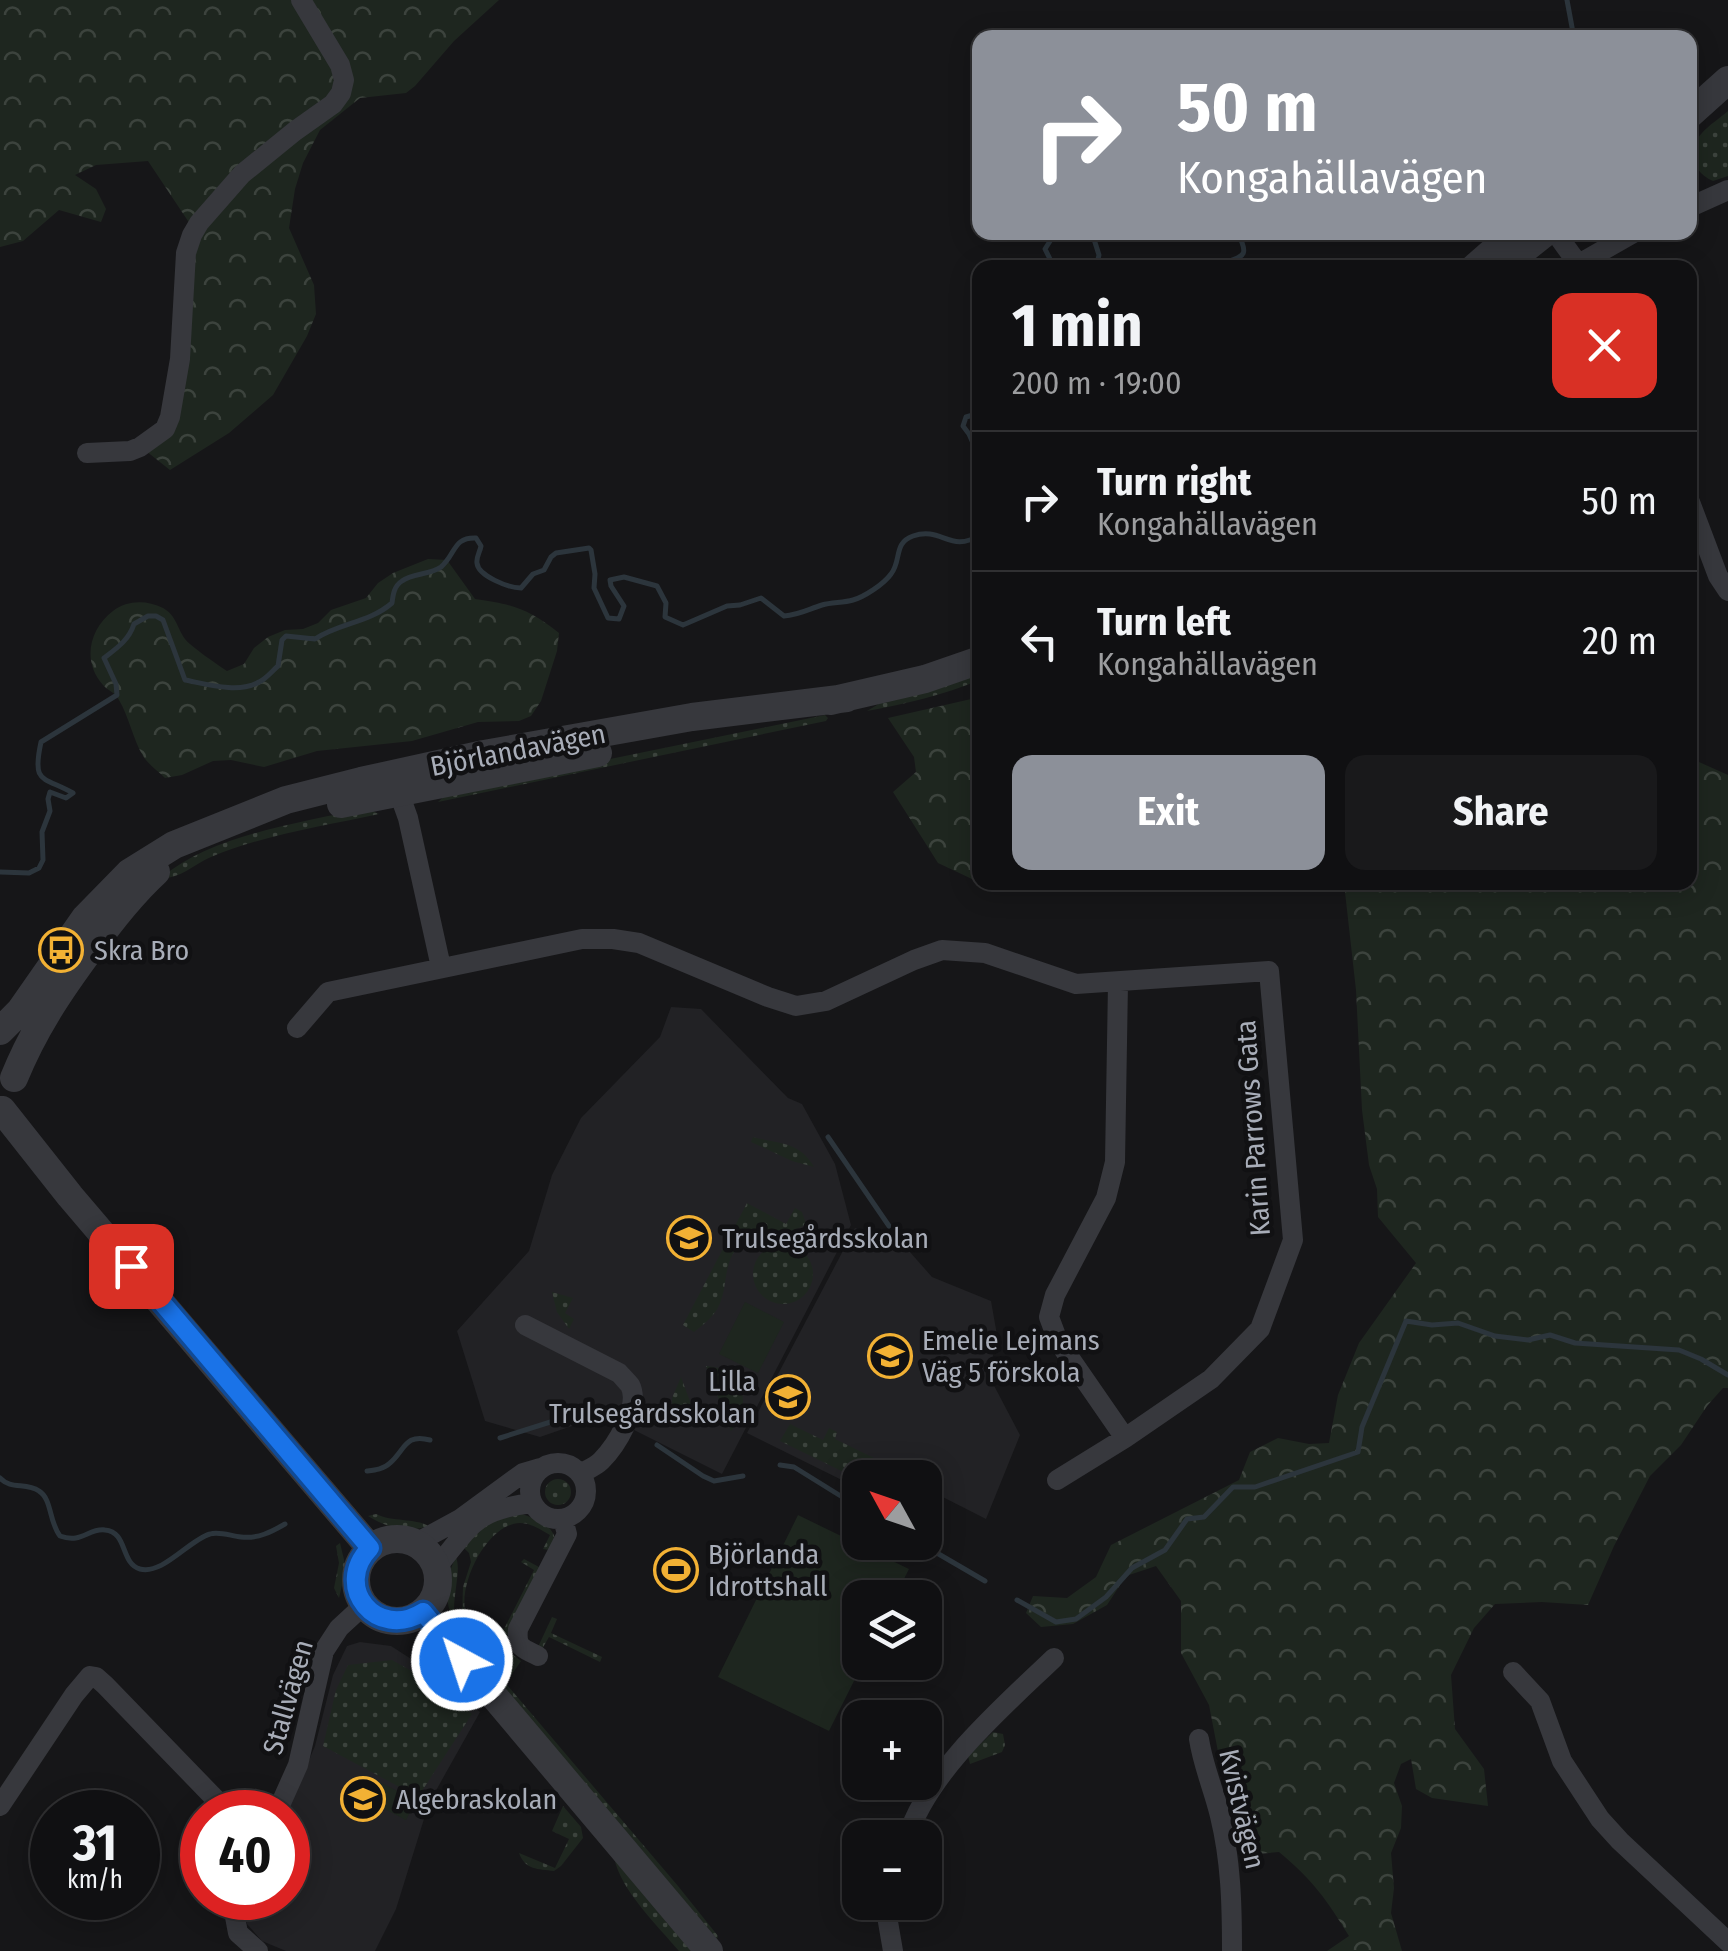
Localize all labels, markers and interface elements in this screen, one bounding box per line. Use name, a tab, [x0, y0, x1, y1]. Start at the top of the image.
text: 50 m	[1177, 66, 1318, 150]
icon: right	[1012, 70, 1142, 200]
text: Kongahällavägen	[1177, 151, 1488, 205]
text: 1 min	[1012, 290, 1143, 362]
button: close	[1552, 293, 1657, 398]
text: 200 m · 19:00	[1012, 364, 1182, 402]
text: Turn right	[1097, 459, 1251, 505]
icon: right	[1012, 474, 1067, 529]
text: 50 m	[1582, 478, 1657, 524]
text: Kongahällavägen	[1097, 505, 1318, 543]
text: Turn left	[1097, 599, 1231, 645]
icon: left	[1012, 614, 1067, 669]
text: 20 m	[1582, 618, 1657, 664]
text: Kongahällavägen	[1097, 645, 1318, 683]
street label: Björlandavägen	[428, 717, 608, 783]
button: Exit	[1012, 755, 1325, 870]
button: Share	[1345, 755, 1657, 870]
bus stop icon: Skra Bro	[38, 927, 84, 973]
place label: Skra Bro	[94, 934, 189, 967]
street label: Karin Parrows Gata	[1229, 1019, 1277, 1237]
school or university icon: Trulsegårdsskolan	[666, 1215, 712, 1261]
place label: Trulsegårdsskolan	[722, 1222, 929, 1255]
pin	[89, 1224, 174, 1309]
icon: arrive	[104, 1239, 159, 1294]
place label: Emelie Lejmans Väg 5 förskola	[922, 1324, 1100, 1389]
school or university icon: Emelie Lejmans Väg 5 förskola	[867, 1333, 913, 1379]
place label: Lilla Trulsegårdsskolan	[549, 1365, 756, 1430]
school or university icon: Lilla Trulsegårdsskolan	[765, 1374, 811, 1420]
north arrow	[842, 1460, 942, 1560]
map controls	[842, 1460, 942, 1920]
place label: Björlanda Idrottshall	[708, 1538, 827, 1603]
sports icon: Björlanda Idrottshall	[653, 1547, 699, 1593]
button: layers	[842, 1580, 942, 1680]
position arrow	[410, 1608, 514, 1712]
street label: Stallvägen	[256, 1636, 320, 1758]
button: +	[842, 1700, 942, 1800]
street label: Kvistvägen	[1212, 1746, 1272, 1872]
school or university icon: Algebraskolan	[340, 1776, 386, 1822]
place label: Algebraskolan	[396, 1783, 557, 1816]
speed limit sign: 40	[180, 1790, 310, 1920]
text: 31	[73, 1813, 117, 1873]
button: −	[842, 1820, 942, 1920]
text: km/h	[67, 1865, 123, 1895]

